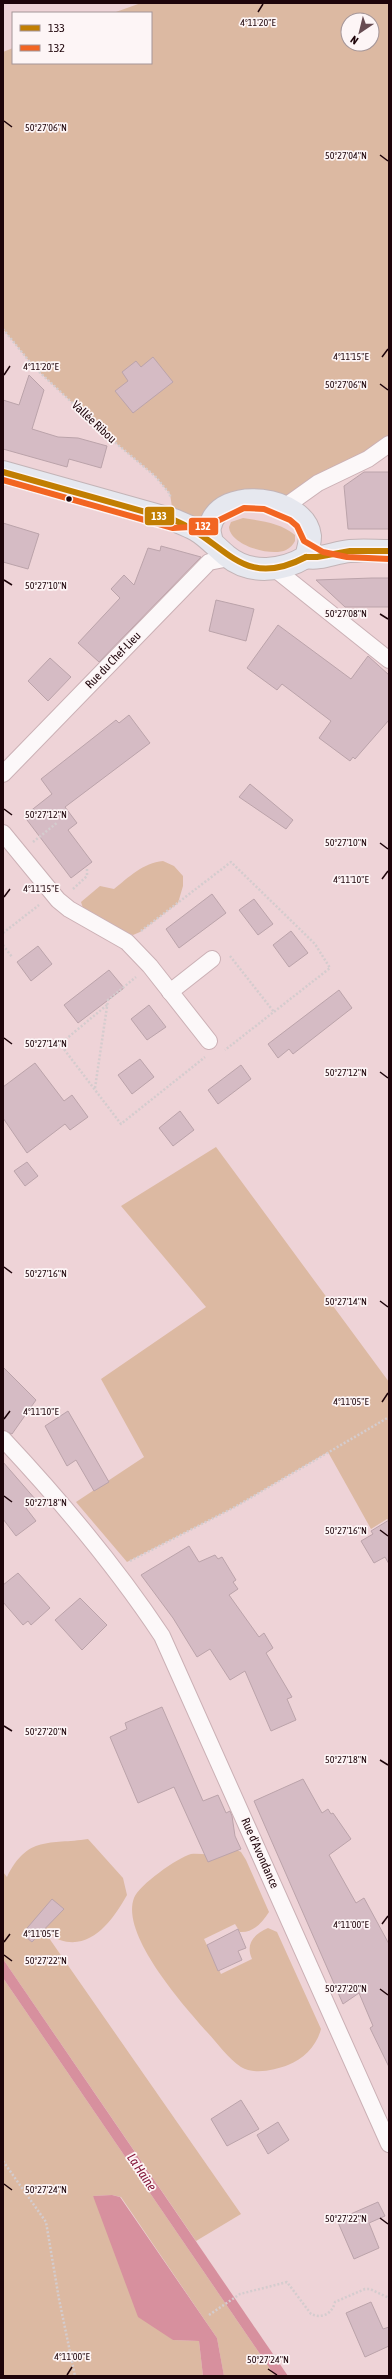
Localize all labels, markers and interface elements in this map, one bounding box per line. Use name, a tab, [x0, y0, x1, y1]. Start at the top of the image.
legend	[12, 12, 152, 64]
north arrow	[340, 12, 380, 52]
text: 4°11'20"E	[240, 17, 276, 28]
text: 133	[48, 21, 65, 35]
text: N	[348, 33, 360, 47]
text: 132	[48, 41, 65, 55]
text: 50°27'06"N	[25, 122, 67, 133]
text: 50°27'04"N	[325, 150, 367, 161]
text: 4°11'15"E	[333, 351, 369, 362]
text: 4°11'20"E	[23, 361, 59, 372]
text: 50°27'06"N	[325, 379, 367, 390]
street label: Vallée Ribou	[69, 398, 119, 446]
unlabelled marker	[64, 494, 74, 504]
line badge: 133	[144, 506, 175, 526]
text: 133	[151, 510, 167, 522]
line badge: 132	[188, 517, 219, 536]
text: 132	[195, 520, 211, 532]
text: 50°27'10"N	[25, 580, 67, 591]
text: 50°27'08"N	[325, 608, 367, 619]
street label: Rue du Chef-Lieu	[82, 629, 144, 691]
text: 50°27'12"N	[25, 809, 67, 820]
text: 50°27'10"N	[325, 837, 367, 848]
text: 4°11'10"E	[333, 874, 369, 885]
text: 4°11'15"E	[23, 883, 59, 894]
text: 50°27'14"N	[25, 1038, 67, 1049]
text: 50°27'12"N	[325, 1067, 367, 1078]
text: 50°27'16"N	[25, 1268, 67, 1279]
text: 50°27'14"N	[325, 1296, 367, 1307]
text: 4°11'05"E	[333, 1396, 369, 1407]
text: 4°11'10"E	[23, 1406, 59, 1417]
text: 50°27'18"N	[25, 1497, 67, 1508]
text: 50°27'16"N	[325, 1525, 367, 1536]
text: 50°27'20"N	[25, 1726, 67, 1737]
text: 50°27'18"N	[325, 1754, 367, 1765]
street label: Rue d'Avondance	[238, 1816, 282, 1890]
text: 4°11'00"E	[333, 1919, 369, 1930]
text: 4°11'05"E	[23, 1928, 59, 1939]
text: 50°27'22"N	[25, 1955, 67, 1966]
text: 50°27'20"N	[325, 1983, 367, 1994]
water label: La Haine	[124, 2151, 160, 2194]
text: 50°27'24"N	[25, 2184, 67, 2195]
text: 50°27'22"N	[325, 2213, 367, 2224]
text: 4°11'00"E	[54, 2351, 90, 2362]
text: 50°27'24"N	[247, 2354, 289, 2365]

